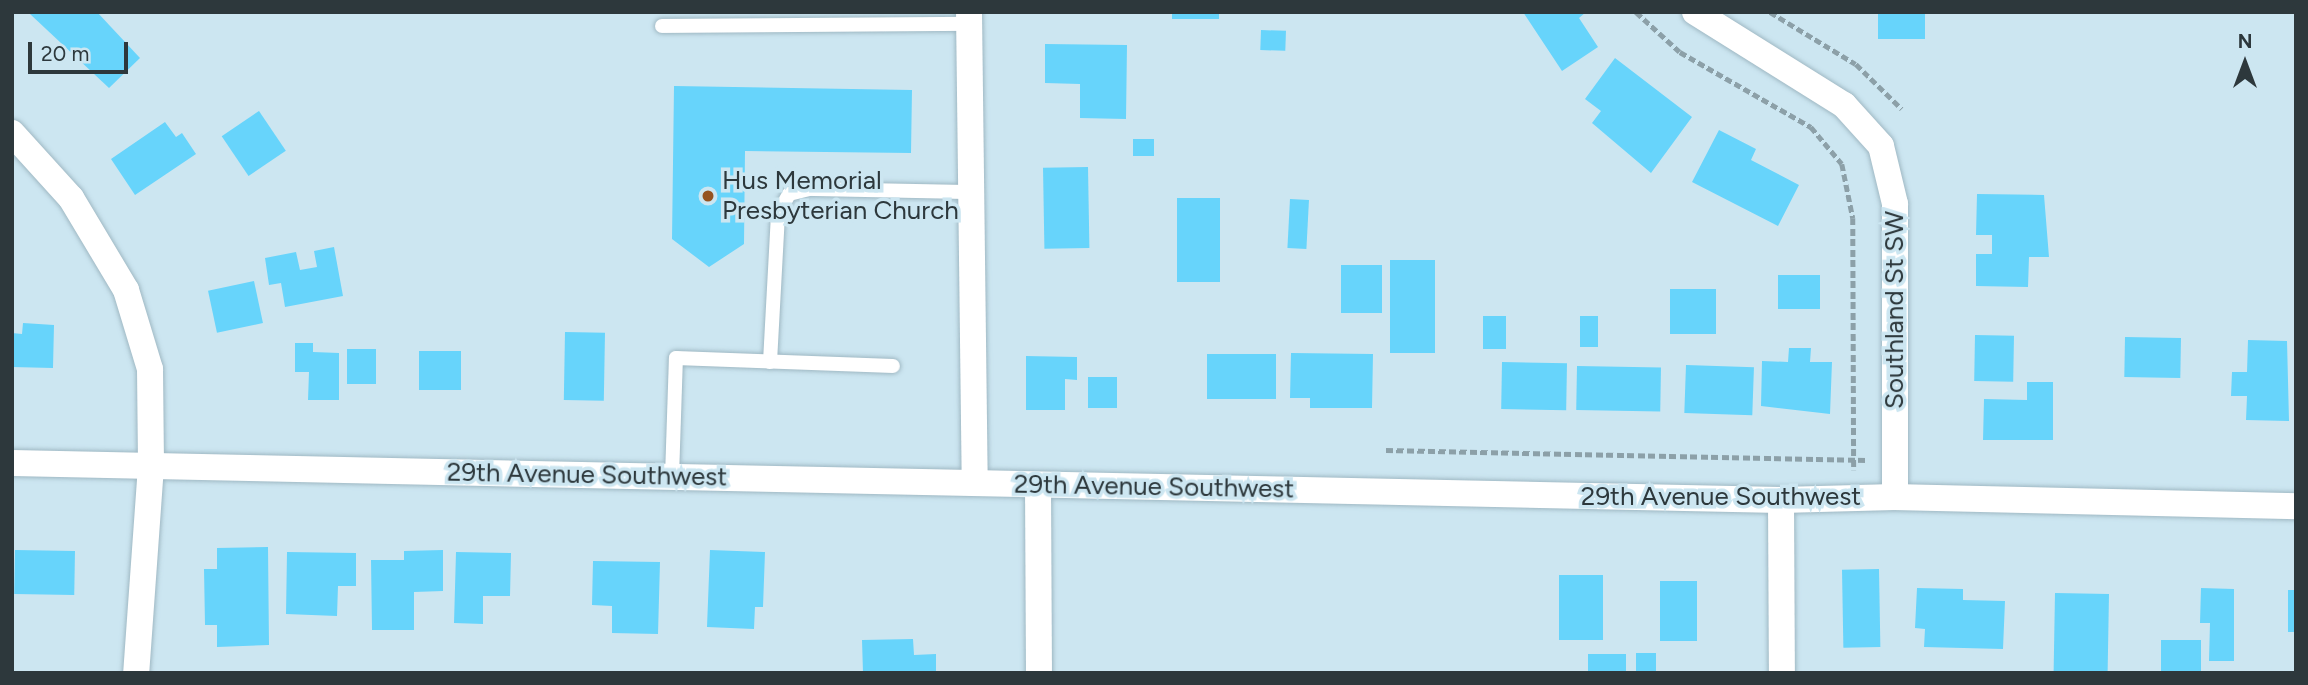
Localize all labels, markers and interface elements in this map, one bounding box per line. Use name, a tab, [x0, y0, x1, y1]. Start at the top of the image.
scale bar	[32, 28, 131, 72]
north arrow	[2210, 28, 2280, 98]
text: N	[2238, 30, 2252, 53]
text: 20 m	[41, 41, 89, 66]
place label: Hus Memorial Presbyterian Church	[722, 165, 959, 227]
marker: Hus Memorial Presbyterian Church	[700, 188, 716, 204]
street label: Southland St SW	[1879, 211, 1911, 409]
street label: 29th Avenue Southwest	[447, 457, 727, 493]
street label: 29th Avenue Southwest	[1014, 469, 1294, 505]
street label: 29th Avenue Southwest	[1581, 481, 1861, 513]

